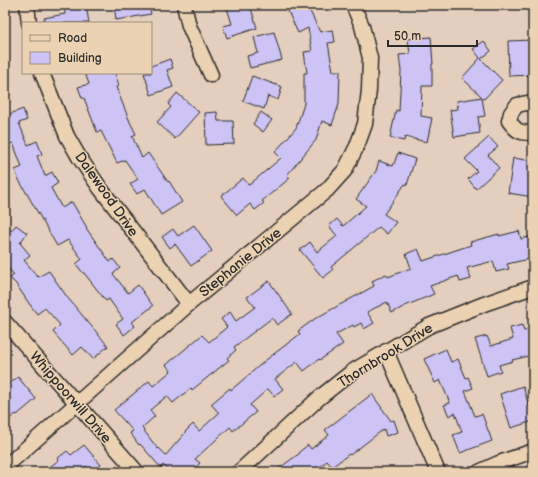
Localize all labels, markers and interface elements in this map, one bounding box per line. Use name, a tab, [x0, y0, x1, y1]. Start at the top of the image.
legend	[22, 22, 152, 74]
scale bar	[388, 22, 477, 48]
text: 50 m	[394, 29, 421, 44]
text: Road	[58, 31, 87, 46]
text: Building	[58, 51, 102, 66]
street label: Dalewood Drive	[71, 149, 142, 240]
street label: Stephanie Drive	[196, 224, 285, 301]
street label: Thornbrook Drive	[335, 319, 436, 391]
street label: Whippoorwill Drive	[26, 348, 115, 447]

